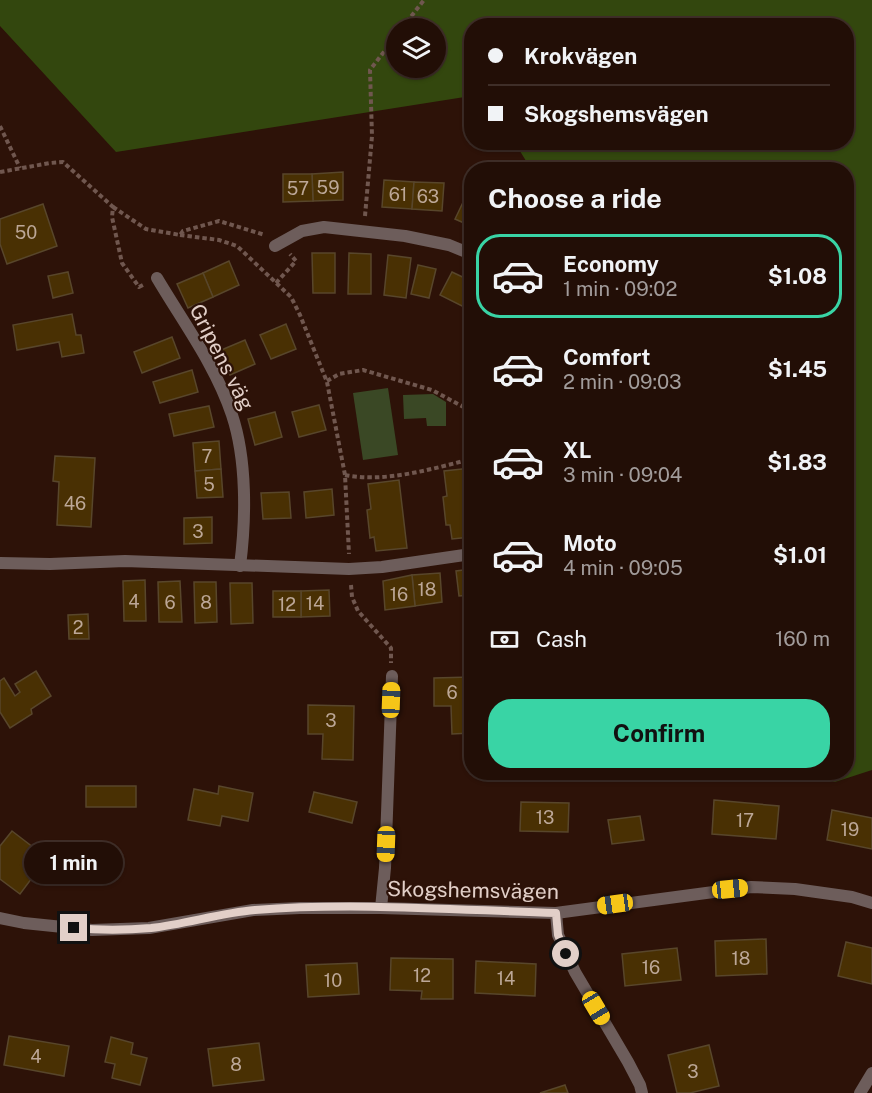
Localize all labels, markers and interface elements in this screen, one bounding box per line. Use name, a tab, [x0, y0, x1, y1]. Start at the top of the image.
map controls	[386, 18, 446, 78]
button: layers	[386, 18, 446, 78]
text: Krokvägen	[524, 43, 637, 69]
text: Skogshemsvägen	[524, 101, 709, 127]
house number: 59	[317, 177, 339, 198]
house number: 57	[287, 178, 309, 199]
text: Choose a ride	[488, 182, 662, 214]
house number: 61	[389, 184, 407, 205]
house number: 63	[417, 186, 439, 207]
house number: 50	[15, 222, 37, 243]
icon: car	[491, 249, 545, 303]
text: Economy	[563, 251, 659, 277]
text: $1.08	[768, 263, 827, 289]
text: 1 min · 09:02	[563, 277, 677, 301]
street label: Gripens väg	[185, 300, 259, 414]
icon: car	[491, 342, 545, 396]
text: Comfort	[563, 344, 650, 370]
text: $1.45	[768, 356, 827, 382]
text: 2 min · 09:03	[563, 370, 682, 394]
icon: car	[491, 435, 545, 489]
text: XL	[563, 437, 591, 463]
house number: 7	[202, 446, 212, 467]
text: $1.83	[767, 449, 827, 475]
text: 3 min · 09:04	[563, 463, 682, 487]
house number: 5	[203, 474, 215, 495]
house number: 46	[64, 493, 86, 514]
house number: 3	[192, 521, 204, 542]
icon: car	[491, 528, 545, 582]
text: Moto	[563, 530, 617, 556]
text: $1.01	[773, 542, 827, 568]
text: 4 min · 09:05	[563, 556, 683, 580]
house number: 18	[418, 579, 436, 600]
house number: 16	[390, 584, 408, 605]
house number: 4	[128, 591, 140, 612]
house number: 6	[164, 592, 176, 613]
house number: 8	[200, 592, 212, 613]
house number: 14	[306, 593, 324, 614]
house number: 12	[278, 594, 296, 615]
house number: 2	[73, 617, 83, 638]
icon: cash	[488, 623, 521, 656]
text: Cash	[536, 626, 587, 652]
text: 160 m	[775, 627, 830, 651]
car	[381, 682, 401, 718]
house number: 6	[446, 682, 458, 703]
button: Confirm	[488, 699, 830, 768]
house number: 3	[325, 710, 337, 731]
house number: 13	[536, 807, 554, 828]
house number: 17	[736, 810, 754, 831]
house number: 19	[841, 819, 859, 840]
car	[376, 826, 396, 862]
callout: 1 min	[25, 841, 124, 883]
text: 1 min	[49, 851, 98, 875]
street label: Skogshemsvägen	[387, 876, 559, 904]
car	[711, 878, 749, 900]
car	[596, 893, 634, 915]
route end	[60, 914, 87, 941]
route start	[552, 940, 579, 967]
house number: 18	[732, 948, 750, 969]
house number: 16	[642, 957, 660, 978]
house number: 12	[413, 965, 431, 986]
house number: 14	[497, 968, 515, 989]
house number: 10	[324, 970, 342, 991]
car	[579, 988, 613, 1028]
house number: 4	[30, 1046, 42, 1067]
house number: 8	[230, 1054, 242, 1075]
house number: 3	[687, 1061, 699, 1082]

